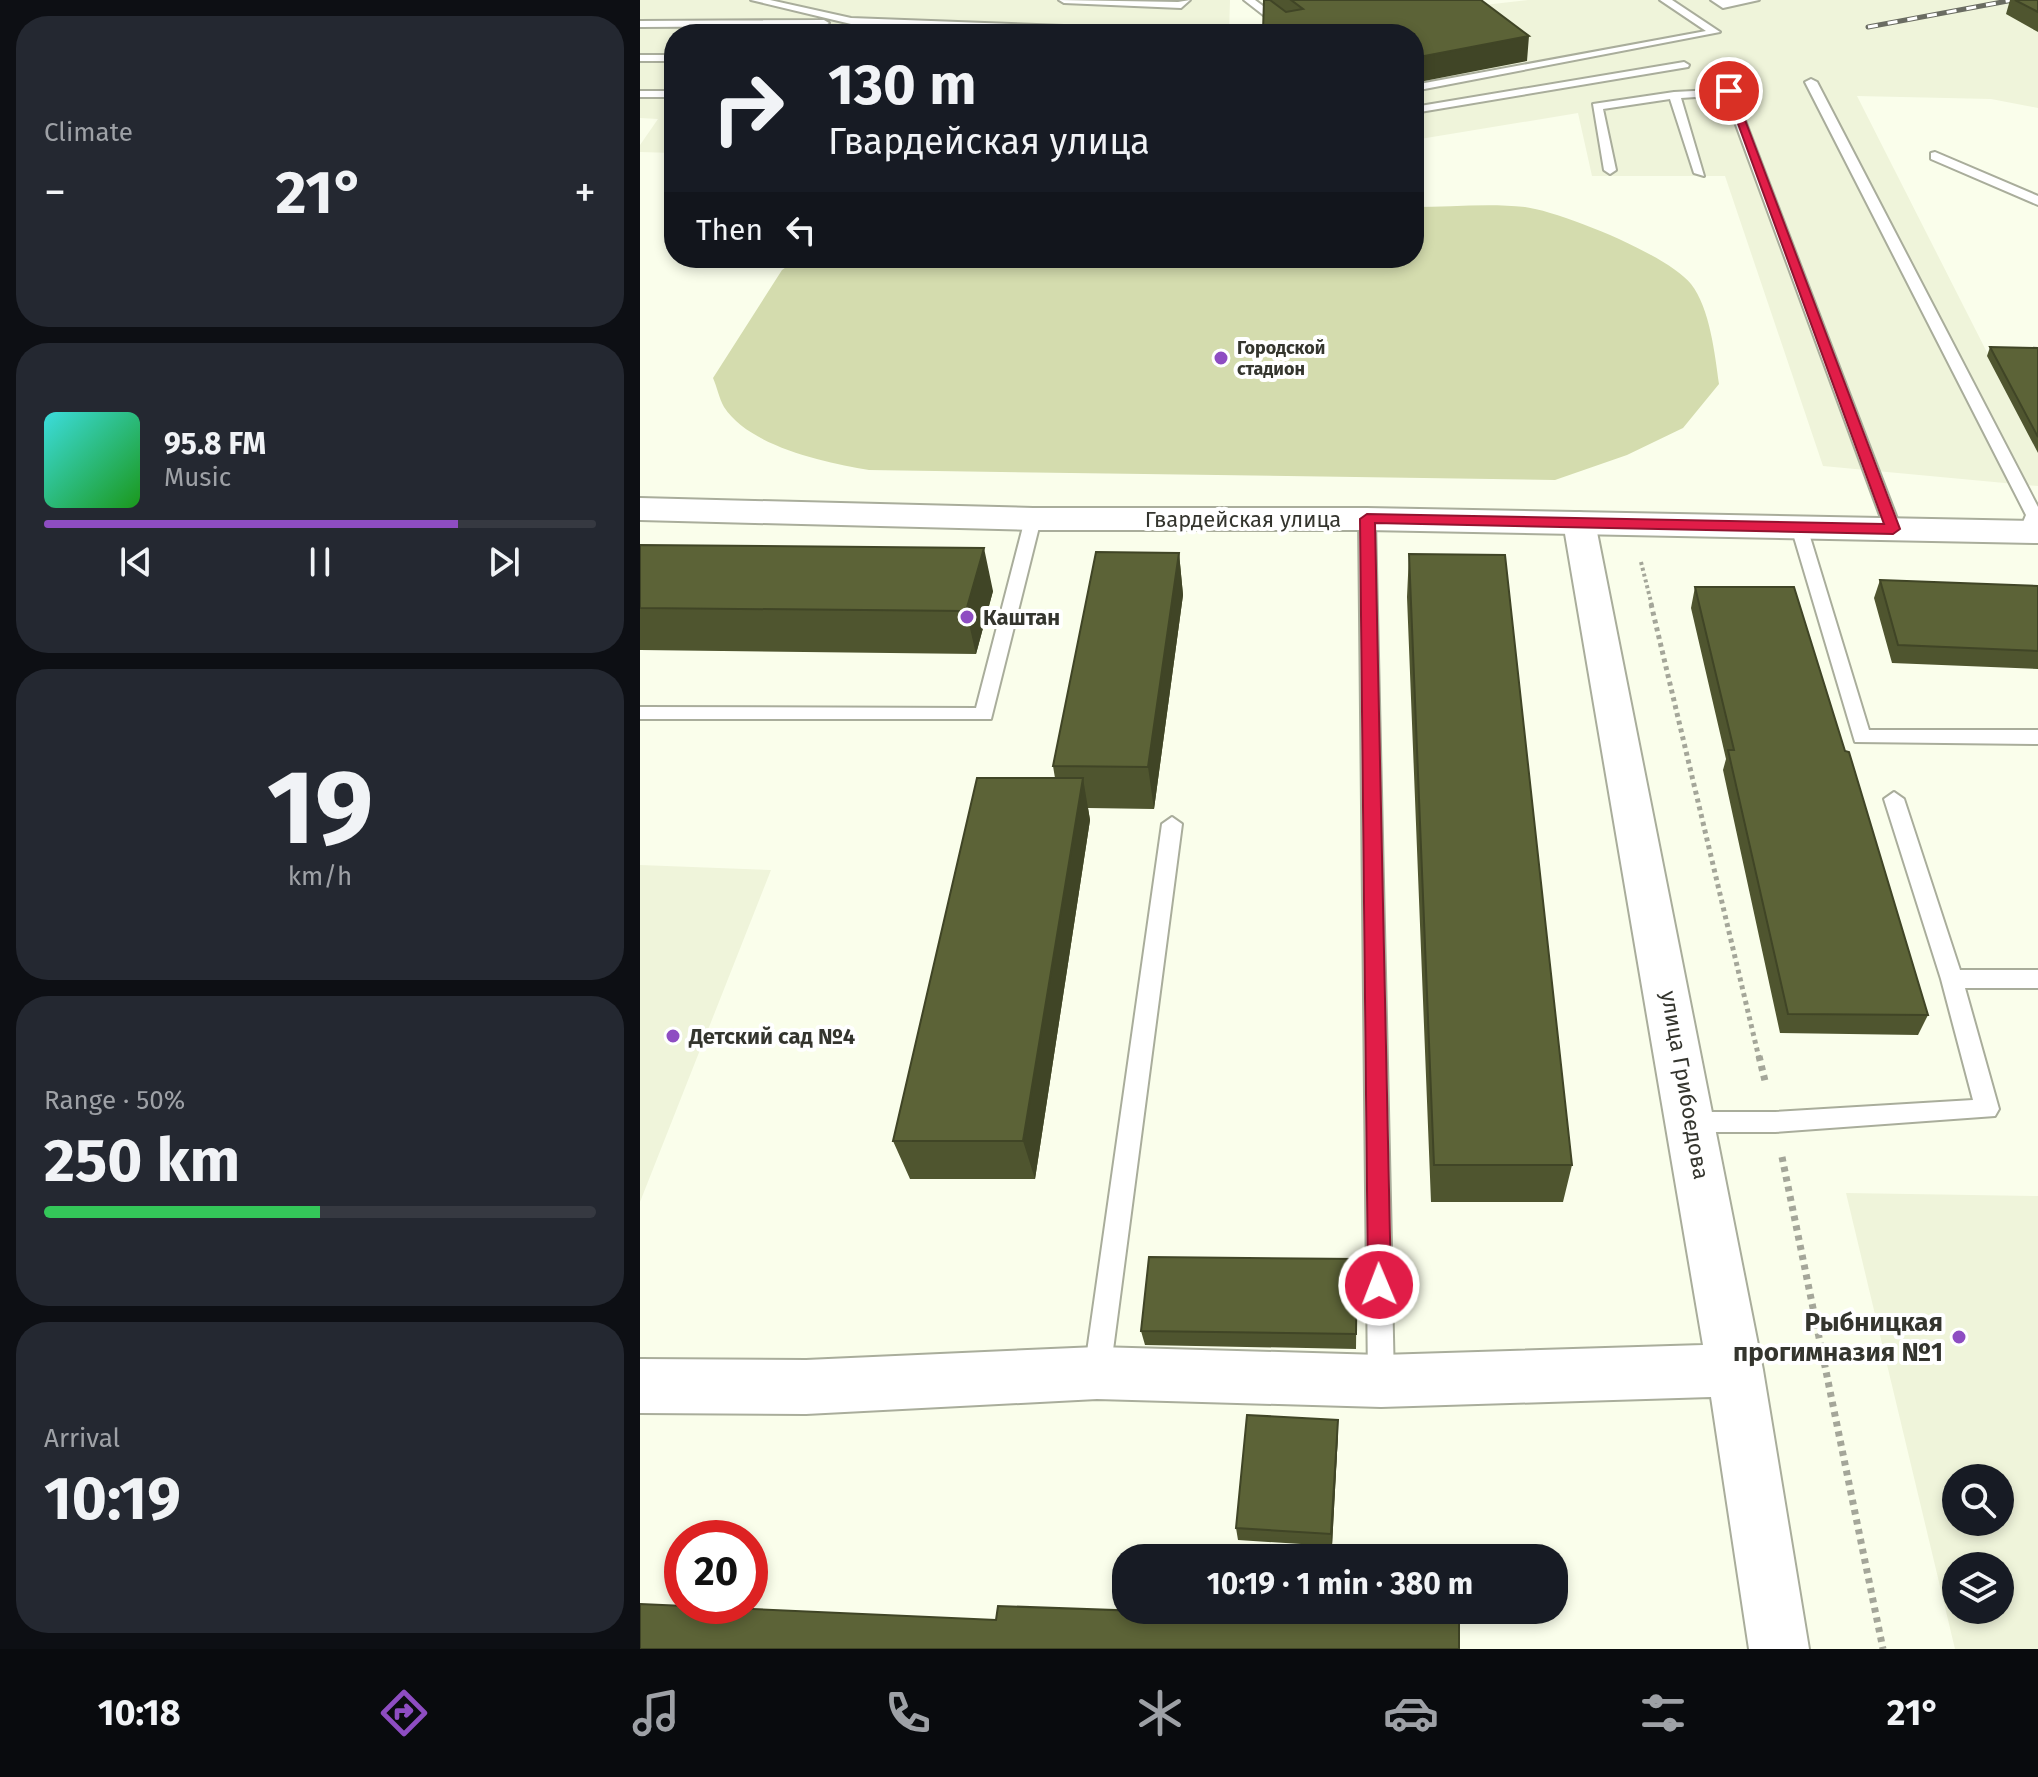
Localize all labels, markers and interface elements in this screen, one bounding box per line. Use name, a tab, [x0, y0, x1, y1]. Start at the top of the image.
text: 130 m	[828, 52, 976, 119]
icon: right	[696, 56, 800, 160]
pin	[1695, 57, 1763, 125]
icon: arrive	[1707, 69, 1751, 113]
text: Climate	[44, 117, 133, 148]
text: Гвардейская улица	[828, 120, 1150, 164]
text: 21°	[276, 157, 364, 229]
text: −	[44, 166, 66, 219]
text: +	[574, 166, 596, 219]
icon: left	[779, 208, 823, 252]
text: Then	[696, 212, 763, 248]
place label: Городской стадион	[1237, 337, 1325, 380]
marker: Городской стадион	[1212, 349, 1230, 367]
text: 95.8 FM	[164, 426, 266, 462]
text: Music	[164, 462, 231, 493]
street label: Гвардейская улица	[1145, 506, 1341, 533]
icon: previous	[114, 540, 158, 584]
icon: pause	[298, 540, 342, 584]
icon: next	[482, 540, 526, 584]
place label: Каштан	[983, 604, 1060, 631]
marker: Каштан	[958, 608, 976, 626]
text: 19	[267, 746, 373, 871]
text: km/h	[288, 861, 352, 892]
street label: улица Грибоедова	[1655, 989, 1715, 1181]
place label: Детский сад №4	[688, 1023, 855, 1050]
marker: Детский сад №4	[664, 1027, 682, 1045]
text: Range · 50%	[44, 1085, 185, 1116]
text: 250 km	[44, 1125, 240, 1197]
position arrow	[1337, 1243, 1421, 1327]
place label: Рыбницкая прогимназия №1	[1733, 1307, 1943, 1368]
marker: Рыбницкая прогимназия №1	[1950, 1328, 1968, 1346]
text: Arrival	[44, 1423, 120, 1454]
text: 10:19	[44, 1463, 181, 1535]
map controls	[1942, 1464, 2014, 1624]
button: search	[1942, 1464, 2014, 1536]
speed limit sign: 20	[664, 1520, 768, 1624]
button: layers	[1942, 1552, 2014, 1624]
text: 10:19 · 1 min · 380 m	[1207, 1566, 1473, 1602]
icon: directions	[376, 1685, 432, 1741]
icon: music	[628, 1685, 684, 1741]
icon: phone	[880, 1685, 936, 1741]
icon: climate	[1132, 1685, 1188, 1741]
icon: car	[1383, 1685, 1439, 1741]
icon: filters	[1635, 1685, 1691, 1741]
text: 10:18	[98, 1691, 181, 1735]
text: 21°	[1887, 1691, 1940, 1735]

